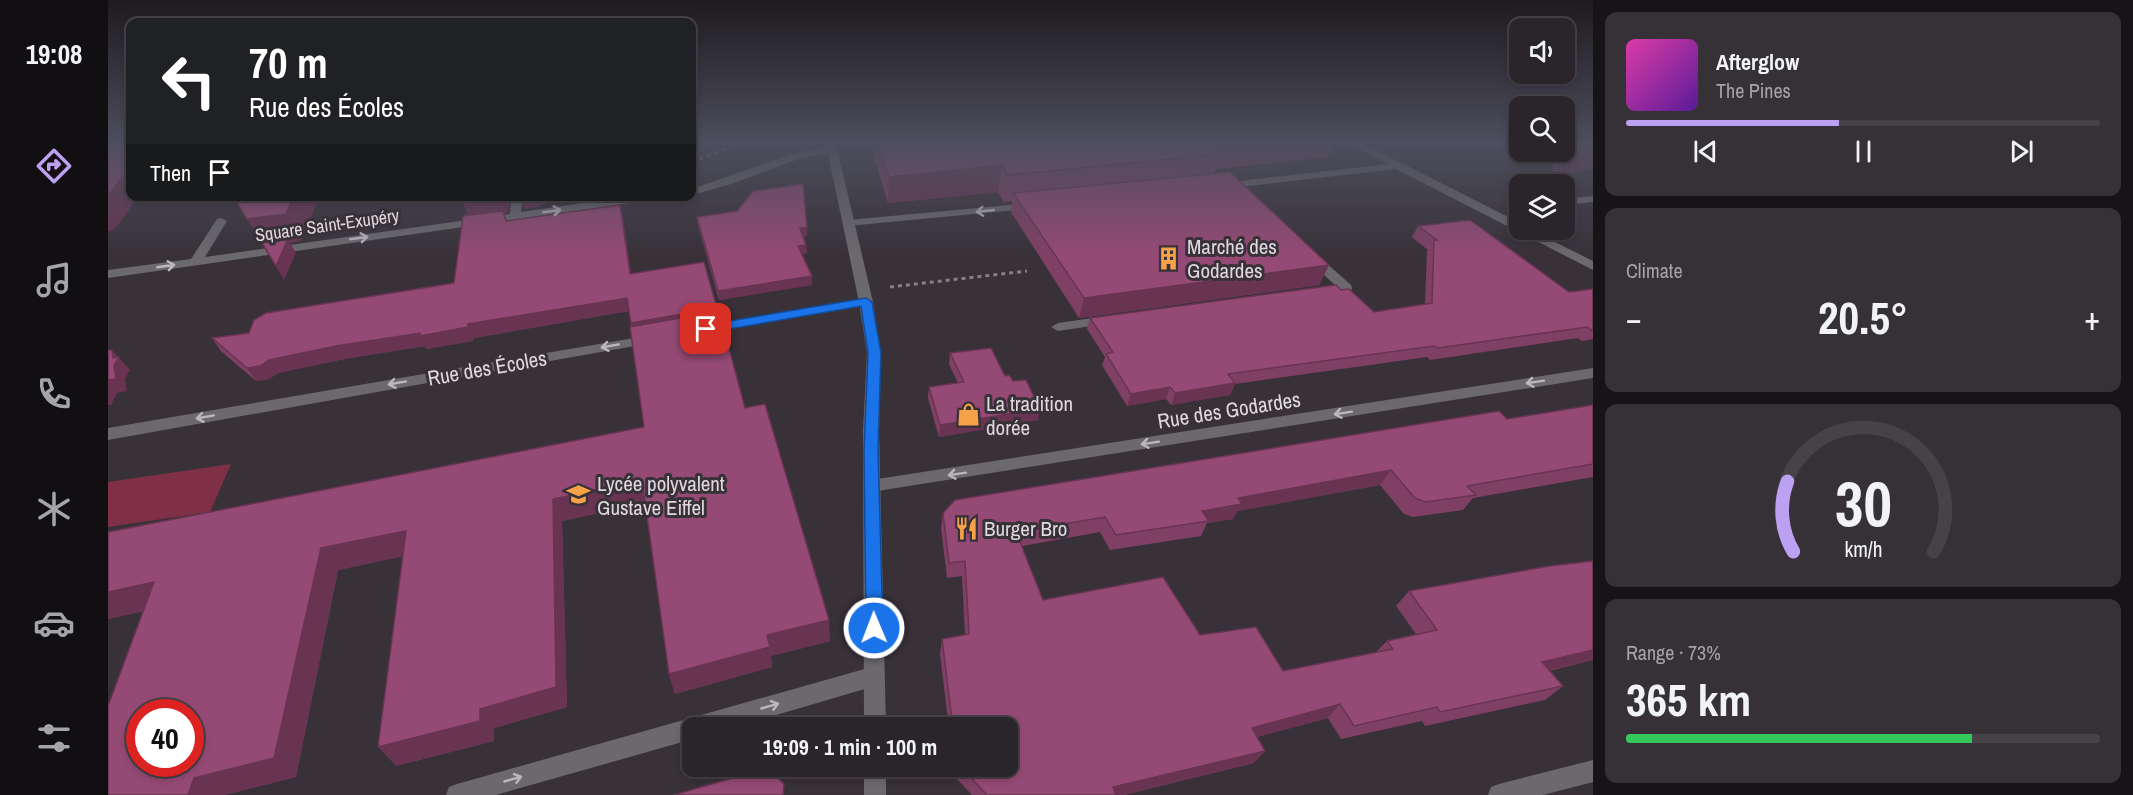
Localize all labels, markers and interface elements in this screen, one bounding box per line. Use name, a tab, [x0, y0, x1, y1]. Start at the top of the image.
map controls	[1509, 18, 1575, 240]
button: sound	[1509, 18, 1575, 84]
text: 70 m	[249, 35, 328, 91]
text: 19:08	[26, 36, 82, 72]
icon: left	[150, 42, 228, 120]
text: Afterglow	[1716, 47, 1799, 77]
text: The Pines	[1716, 77, 1791, 104]
text: Rue des Écoles	[249, 89, 404, 125]
button: search	[1509, 96, 1575, 162]
icon: previous	[1689, 135, 1722, 168]
icon: pause	[1847, 135, 1880, 168]
icon: next	[2005, 135, 2038, 168]
icon: directions	[33, 145, 75, 187]
icon: arrive	[203, 156, 236, 189]
text: Then	[150, 158, 191, 188]
button: layers	[1509, 174, 1575, 240]
street label: Square Saint-Exupéry	[253, 202, 401, 247]
one-way arrow	[542, 205, 561, 216]
one-way arrow	[976, 206, 996, 217]
place label: Marché des Godardes	[1187, 232, 1277, 285]
one-way arrow	[348, 233, 368, 244]
building icon: Marché des Godardes	[1156, 245, 1182, 271]
text: Climate	[1626, 257, 1683, 284]
icon: music	[33, 259, 75, 301]
one-way arrow	[155, 261, 175, 272]
text: 20.5°	[1818, 287, 1908, 348]
text: −	[1626, 296, 1642, 340]
text: +	[2084, 296, 2100, 340]
pin	[680, 303, 731, 354]
icon: arrive	[689, 312, 722, 345]
one-way arrow	[600, 341, 620, 352]
street label: Rue des Écoles	[425, 343, 549, 393]
icon: phone	[33, 373, 75, 415]
one-way arrow	[1526, 377, 1546, 388]
one-way arrow	[388, 378, 407, 389]
street label: Rue des Godardes	[1155, 384, 1303, 436]
place label: La tradition dorée	[986, 389, 1073, 442]
shop icon: La tradition dorée	[955, 402, 981, 428]
one-way arrow	[1333, 407, 1353, 418]
one-way arrow	[196, 412, 215, 423]
one-way arrow	[1141, 438, 1160, 449]
text: 30	[1835, 462, 1891, 546]
place label: Lycée polyvalent Gustave Eiffel	[597, 469, 725, 522]
one-way arrow	[948, 469, 968, 480]
school or university icon: Lycée polyvalent Gustave Eiffel	[566, 482, 592, 508]
icon: climate	[33, 488, 75, 530]
place label: Burger Bro	[984, 514, 1067, 543]
restaurant icon: Burger Bro	[953, 515, 979, 541]
text: km/h	[1844, 536, 1882, 565]
position arrow	[842, 596, 906, 660]
icon: car	[33, 602, 75, 644]
text: Range · 73%	[1626, 639, 1721, 666]
text: 365 km	[1626, 669, 1751, 730]
speed limit sign: 40	[126, 699, 204, 777]
one-way arrow	[760, 700, 779, 711]
icon: filters	[33, 717, 75, 759]
text: 19:09 · 1 min · 100 m	[763, 732, 937, 762]
one-way arrow	[503, 773, 522, 784]

